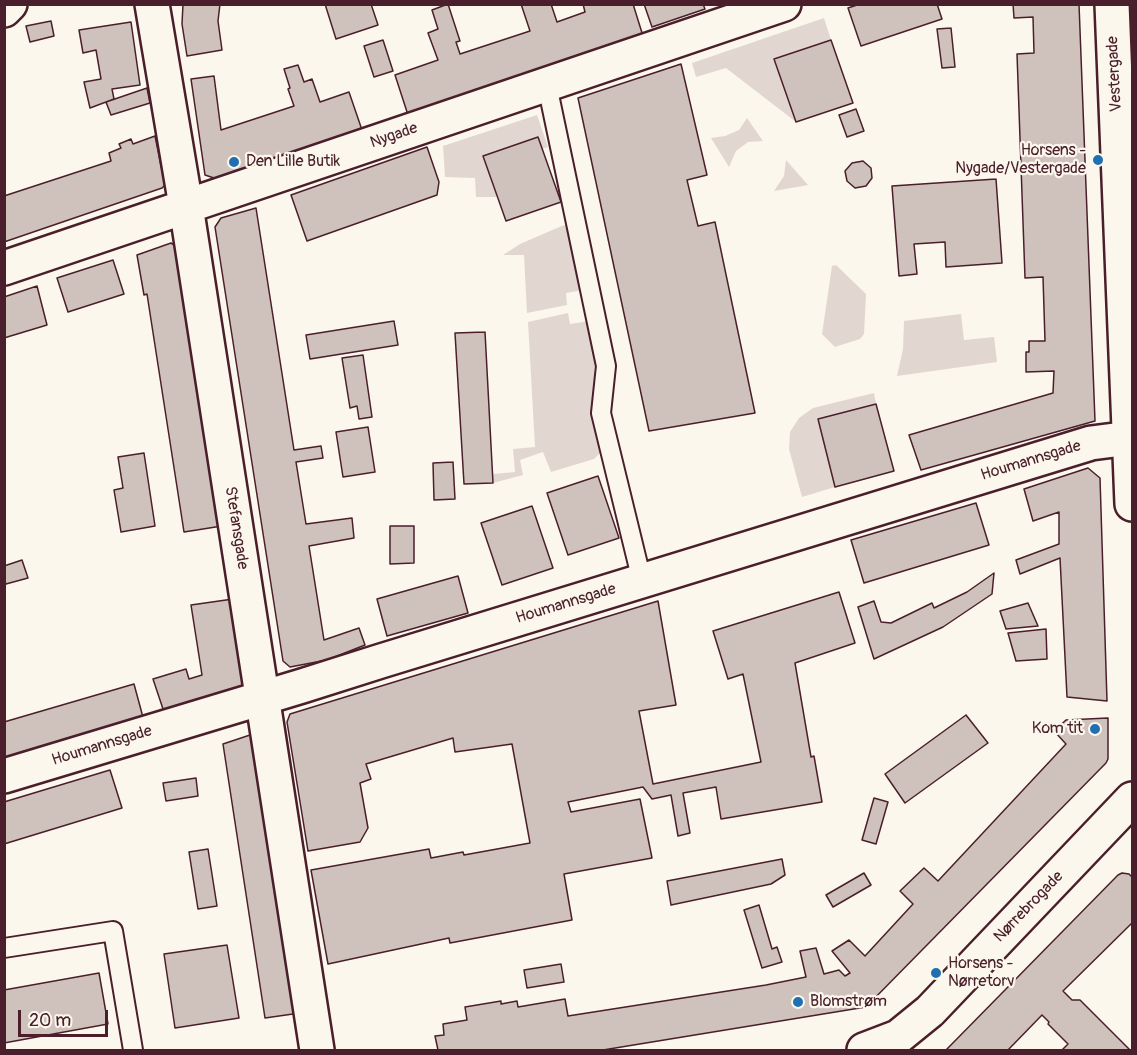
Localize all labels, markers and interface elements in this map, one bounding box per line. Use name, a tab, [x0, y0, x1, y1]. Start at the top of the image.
street label: Vestergade	[1103, 36, 1127, 112]
street label: Nygade	[368, 119, 420, 153]
place label: Horsens - Nygade/Vestergade	[955, 141, 1086, 179]
place label: Den Lille Butik	[246, 152, 340, 172]
marker: Horsens - Nygade/Vestergade	[1091, 153, 1105, 167]
marker: Den Lille Butik	[227, 155, 241, 169]
street label: Houmannsgade	[979, 437, 1083, 485]
street label: Stefansgade	[220, 485, 252, 571]
street label: Houmannsgade	[514, 580, 618, 628]
place label: Kom tit	[1032, 719, 1083, 739]
street label: Houmannsgade	[50, 722, 154, 770]
marker: Kom tit	[1088, 722, 1102, 736]
street label: Nørrebrogade	[990, 867, 1068, 947]
place label: Horsens - Nørretorv	[948, 954, 1014, 992]
marker: Horsens - Nørretorv	[929, 966, 943, 980]
place label: Blomstrøm	[810, 992, 887, 1012]
marker: Blomstrøm	[791, 995, 805, 1009]
scale bar	[21, 998, 111, 1036]
text: 20 m	[29, 1009, 71, 1032]

